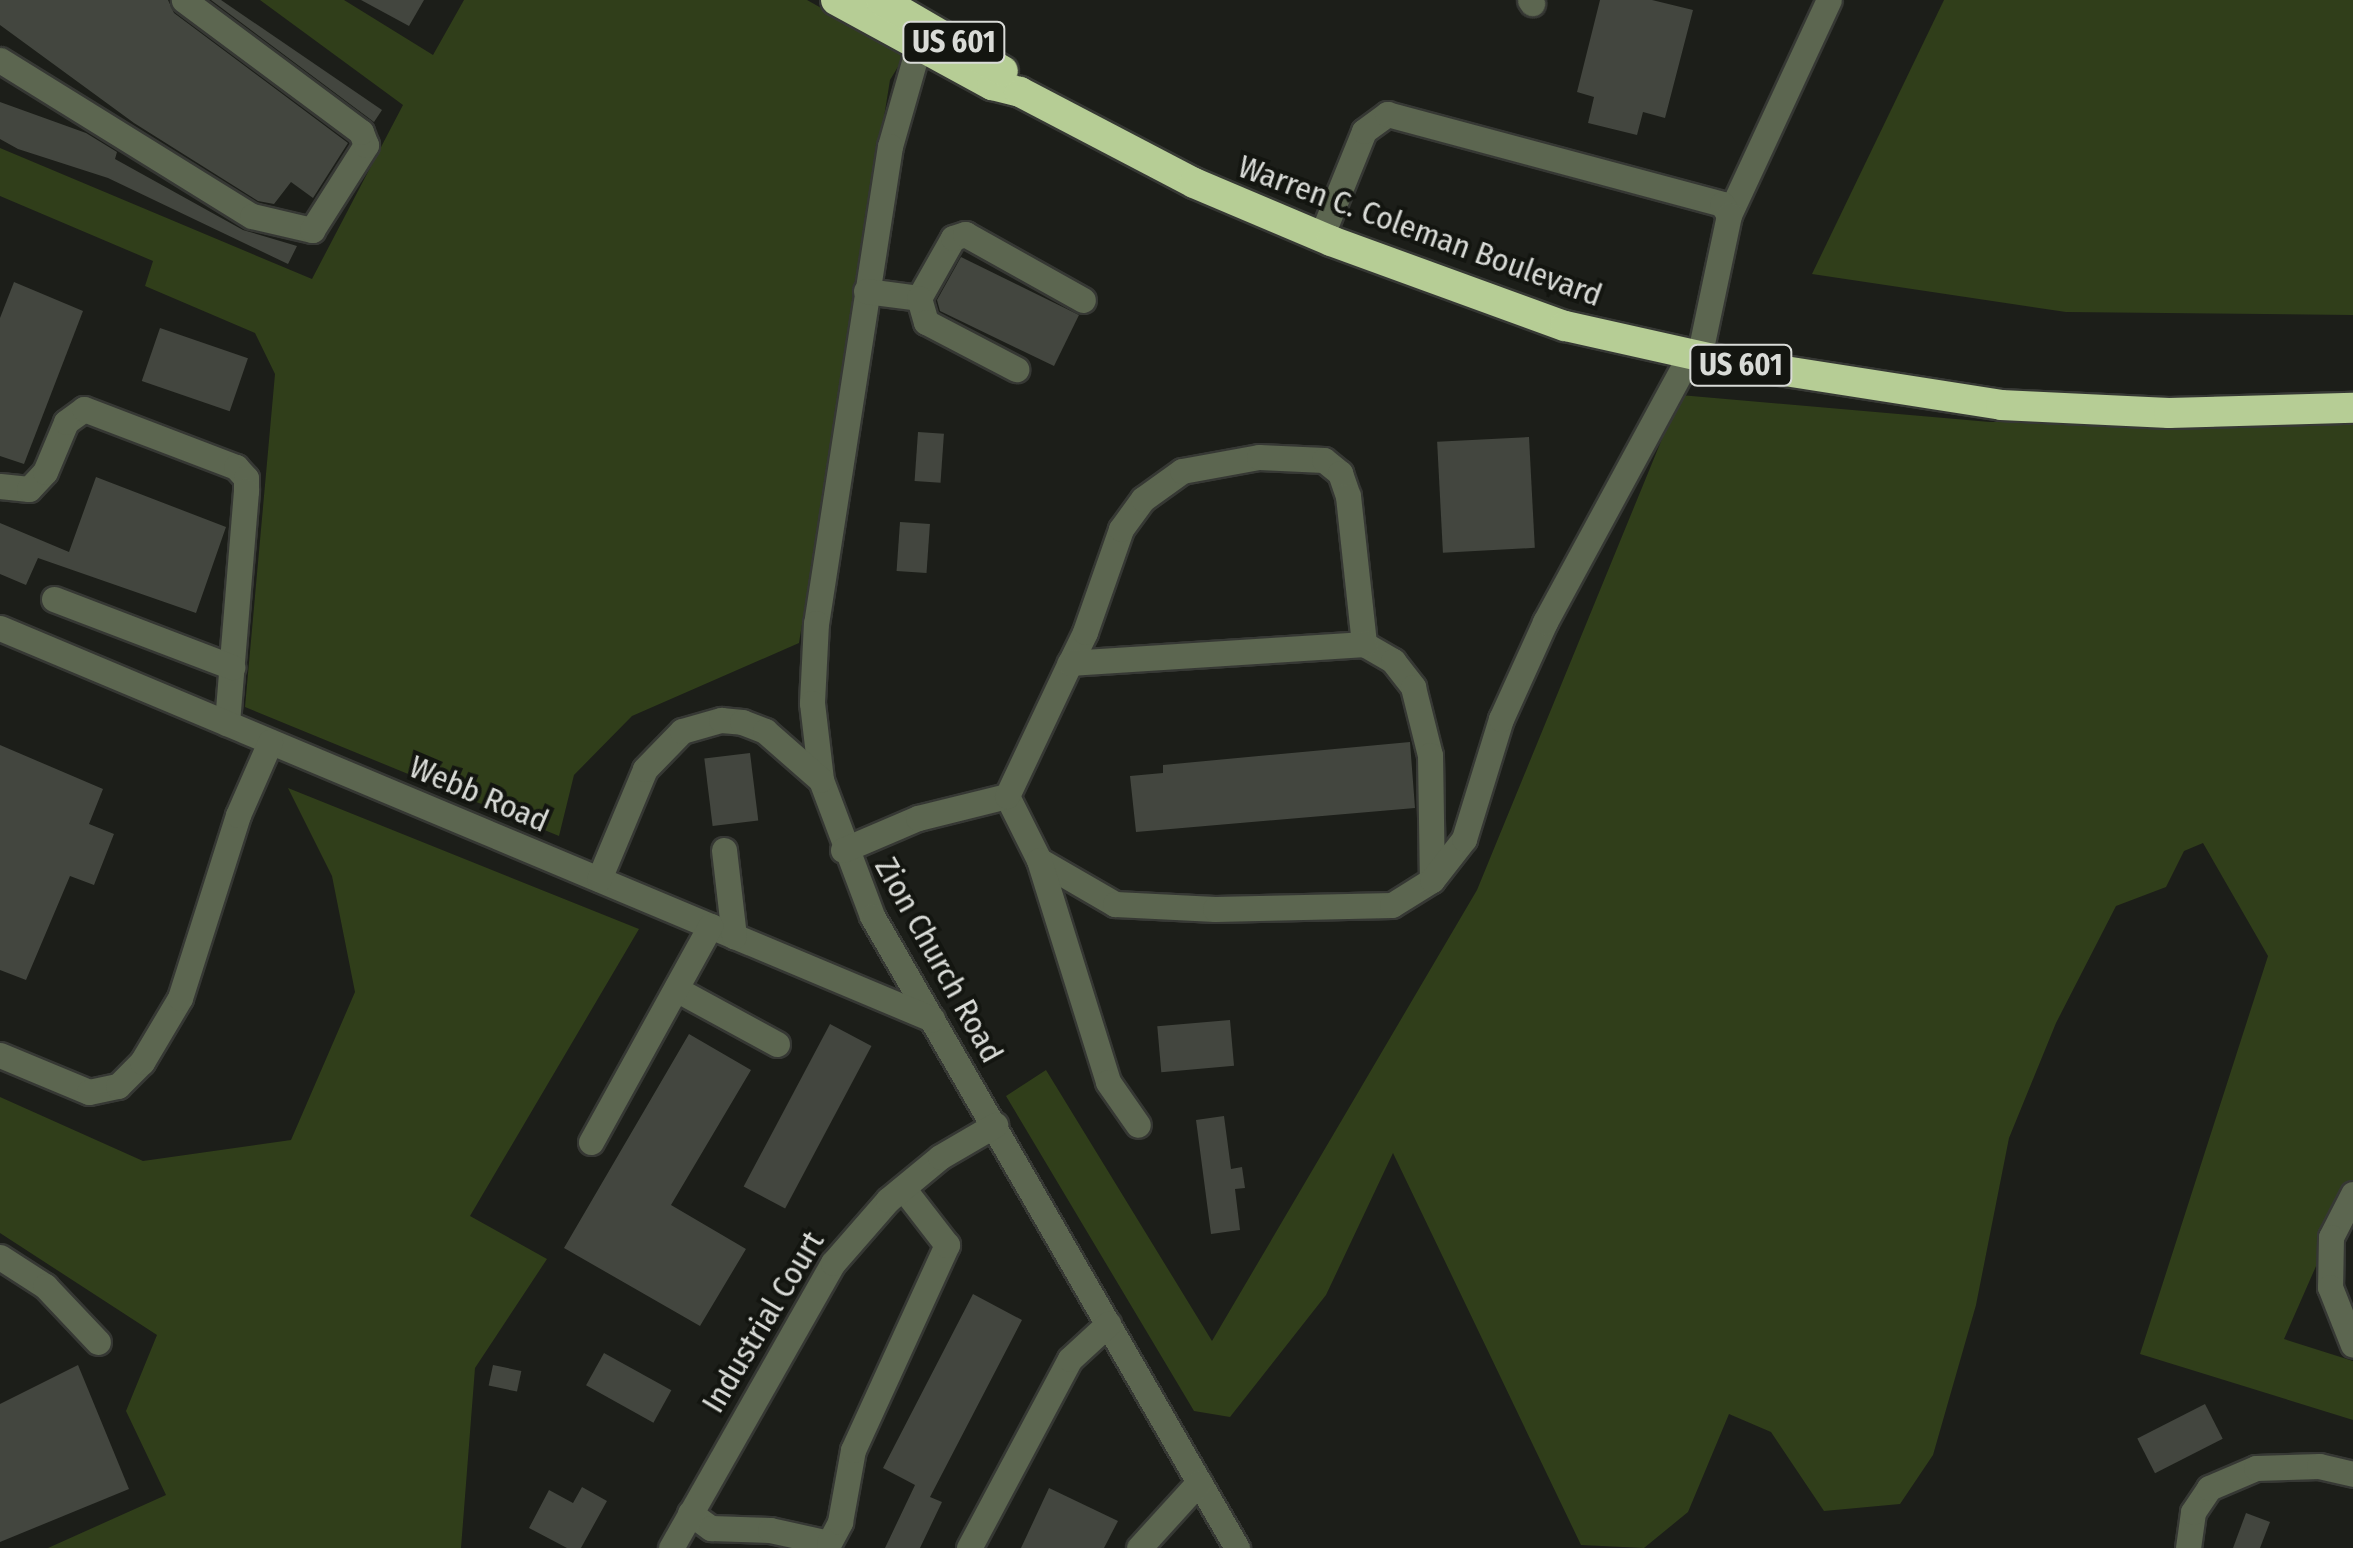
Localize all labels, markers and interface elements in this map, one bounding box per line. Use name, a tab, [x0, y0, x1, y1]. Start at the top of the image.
road number: US 601	[902, 17, 1006, 67]
street label: Warren C. Coleman Boulevard	[1233, 147, 1607, 315]
road number: US 601	[1688, 340, 1794, 390]
street label: Webb Road	[404, 748, 554, 840]
street label: Zion Church Road	[867, 851, 1011, 1069]
street label: Industrial Court	[694, 1224, 832, 1420]

